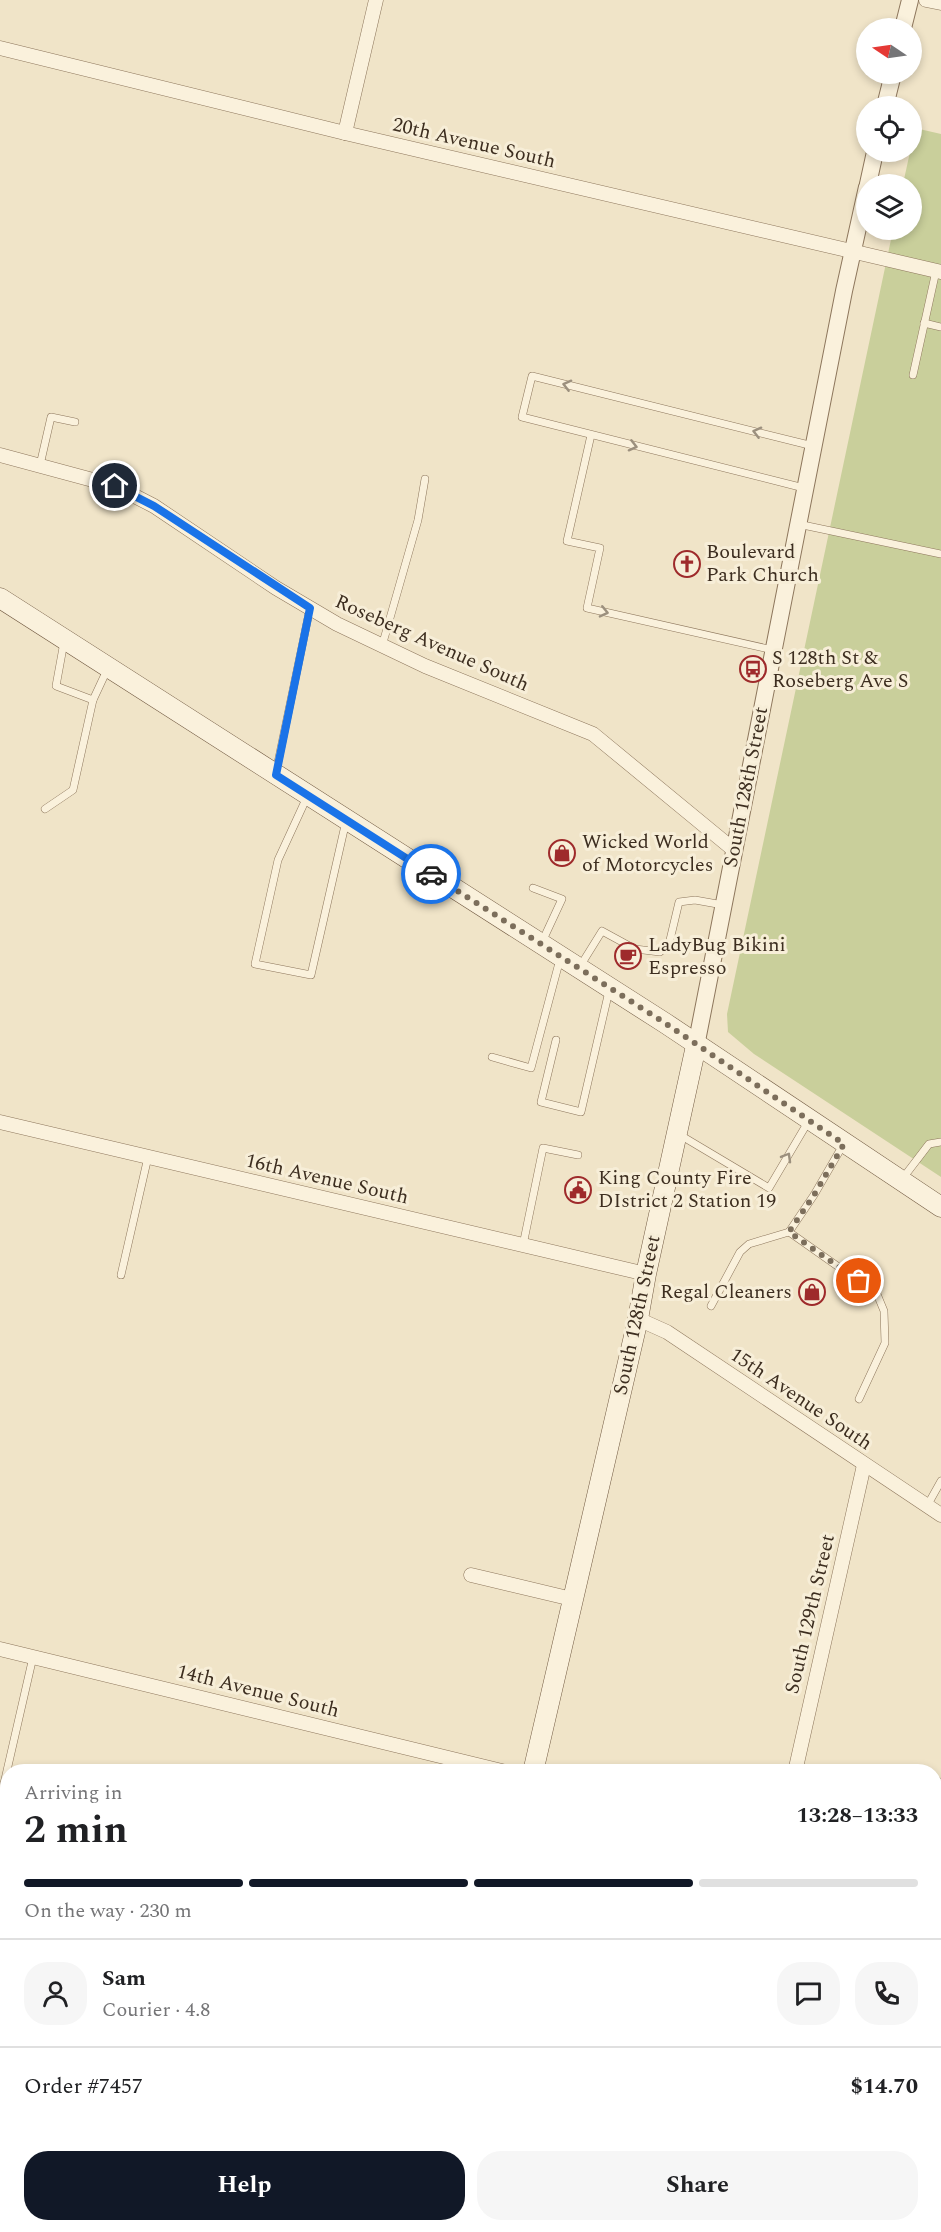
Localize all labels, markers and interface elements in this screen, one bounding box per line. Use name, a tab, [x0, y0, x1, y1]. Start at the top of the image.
north arrow	[856, 18, 922, 84]
map controls	[856, 18, 922, 240]
button: locate	[856, 96, 922, 162]
street label: 20th Avenue South	[390, 110, 558, 176]
button: layers	[856, 174, 922, 240]
one-way arrow	[563, 379, 573, 392]
one-way arrow	[752, 426, 762, 439]
one-way arrow	[628, 438, 638, 451]
pin	[89, 460, 140, 511]
icon: home	[98, 469, 131, 502]
place label: Boulevard Park Church	[706, 537, 819, 590]
church icon: Boulevard Park Church	[672, 549, 702, 579]
street label: Roseberg Avenue South	[330, 587, 534, 699]
one-way arrow	[598, 605, 608, 618]
place label: S 128th St & Roseberg Ave S	[772, 643, 908, 696]
bus stop icon: S 128th St & Roseberg Ave S	[738, 654, 768, 684]
street label: South 128th Street	[716, 704, 776, 870]
place label: Wicked World of Motorcycles	[582, 827, 713, 880]
shop icon: Wicked World of Motorcycles	[547, 838, 577, 868]
courier	[401, 844, 461, 904]
icon: car	[415, 858, 448, 891]
place label: LadyBug Bikini Espresso	[648, 930, 786, 983]
cafe icon: LadyBug Bikini Espresso	[613, 941, 643, 971]
street label: 16th Avenue South	[243, 1146, 411, 1212]
one-way arrow	[780, 1153, 792, 1163]
place label: King County Fire DIstrict 2 Station 19	[598, 1163, 776, 1216]
public building icon: King County Fire DIstrict 2 Station 19	[563, 1175, 593, 1205]
street label: South 128th Street	[605, 1232, 669, 1398]
pin	[833, 1255, 884, 1306]
icon: bag	[842, 1264, 875, 1297]
place label: Regal Cleaners	[660, 1277, 792, 1307]
shop icon: Regal Cleaners	[797, 1277, 827, 1307]
street label: 15th Avenue South	[724, 1340, 878, 1458]
street label: South 129th Street	[777, 1531, 843, 1697]
street label: 14th Avenue South	[174, 1656, 342, 1726]
text: Arriving in	[24, 1778, 122, 1808]
text: 13:28–13:33	[796, 1799, 918, 1832]
text: 2 min	[24, 1801, 128, 1860]
text: On the way · 230 m	[24, 1896, 192, 1926]
button: person	[24, 1962, 87, 2025]
text: Sam	[102, 1962, 146, 1995]
button: chat	[777, 1962, 840, 2025]
button: phone	[855, 1962, 918, 2025]
text: Courier · 4.8	[102, 1995, 210, 2025]
text: Order #7457	[24, 2070, 143, 2103]
text: $14.70	[850, 2070, 918, 2103]
button: Help	[24, 2151, 465, 2220]
button: Share	[477, 2151, 918, 2220]

